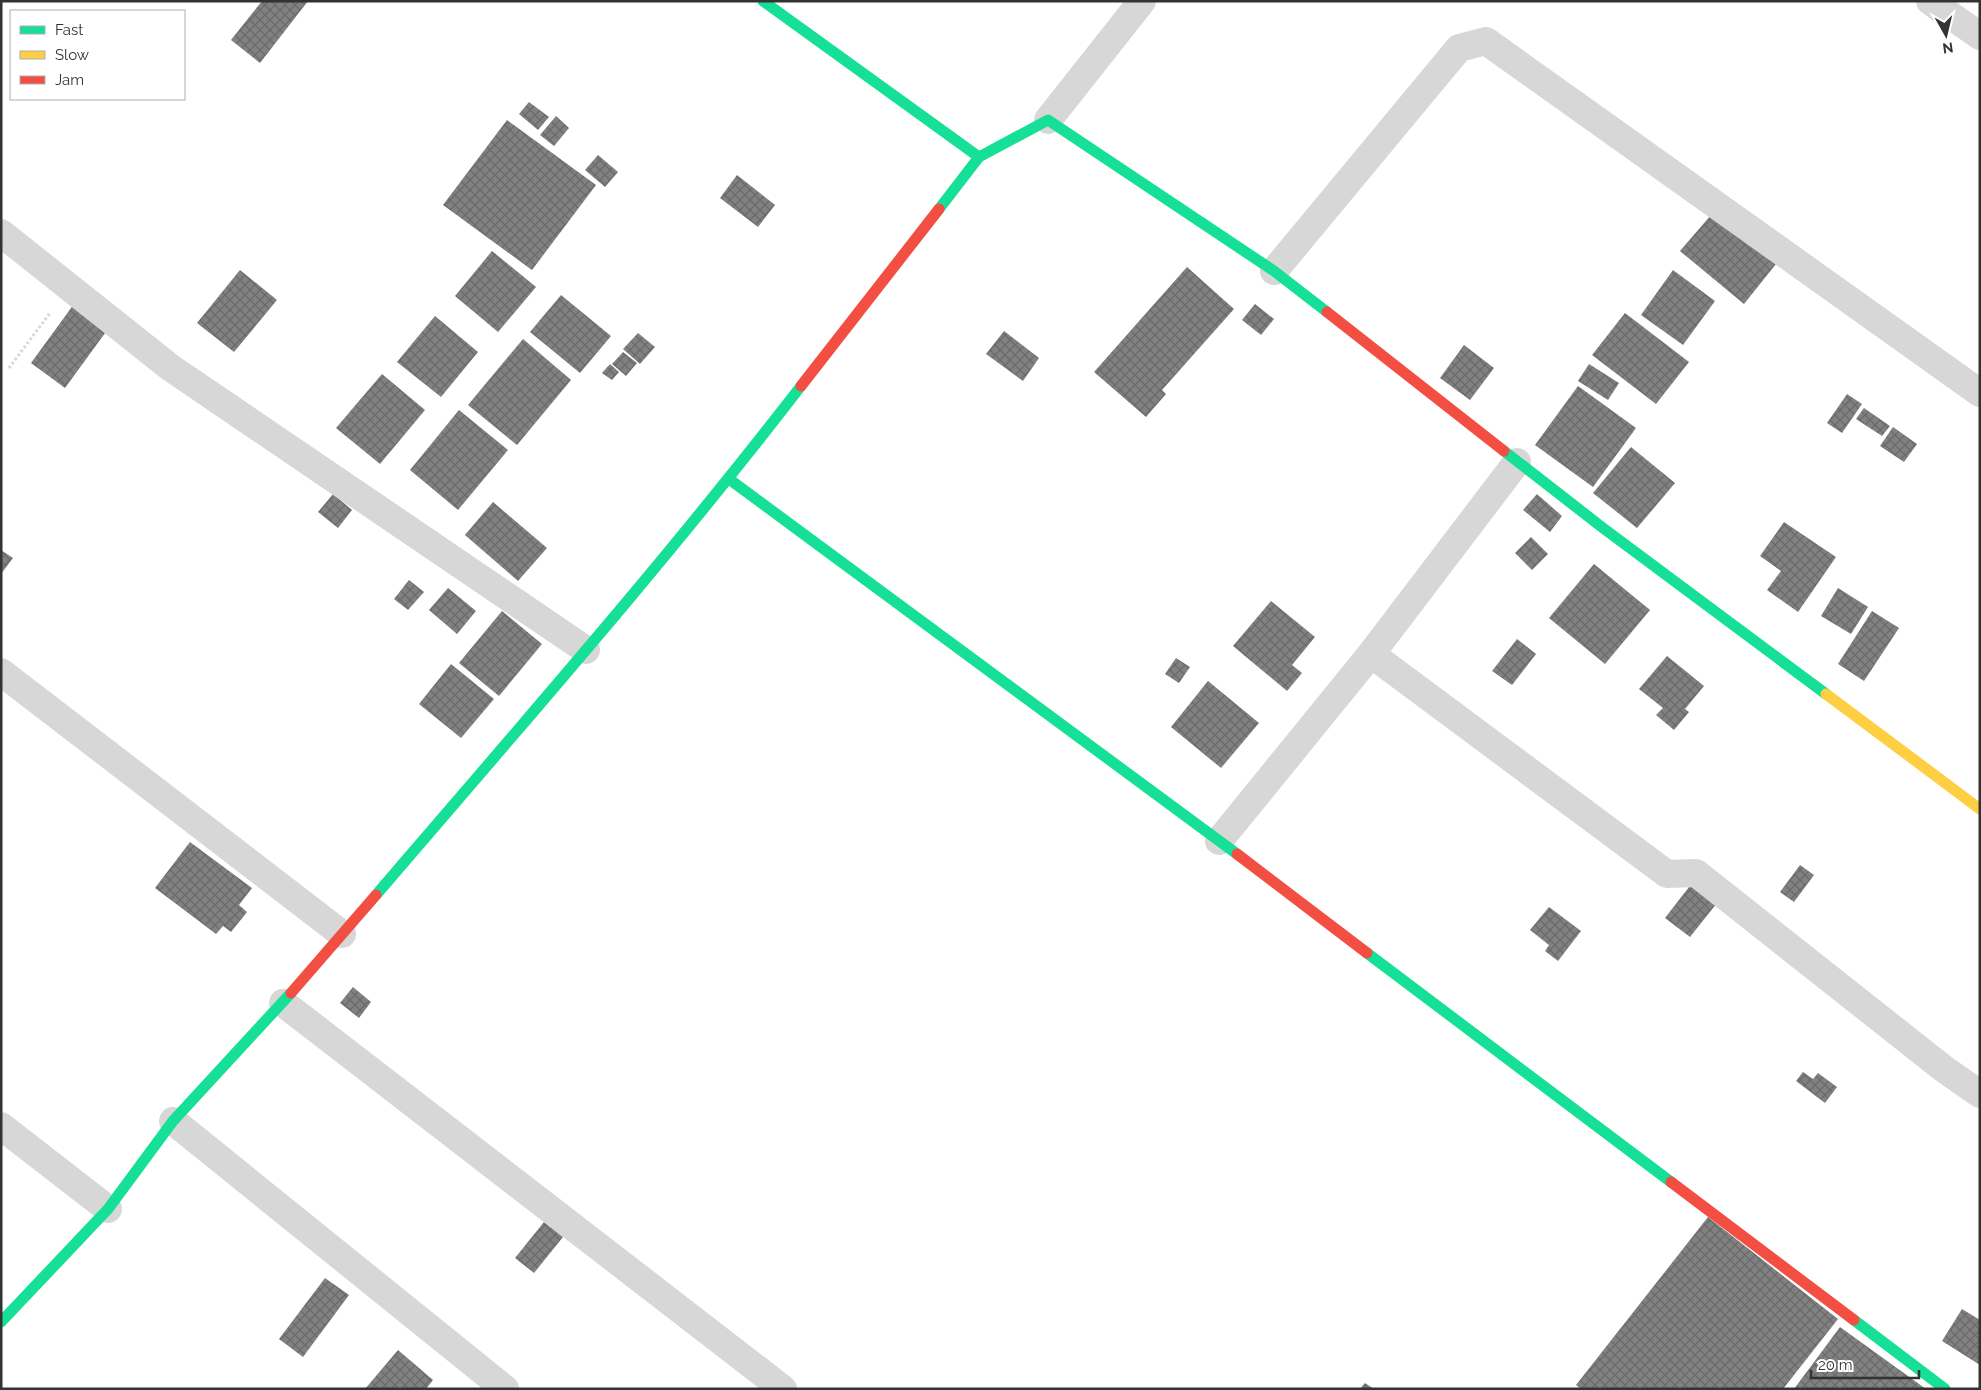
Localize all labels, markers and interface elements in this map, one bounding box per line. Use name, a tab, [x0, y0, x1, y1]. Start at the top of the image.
legend	[10, 10, 185, 100]
north arrow	[1921, 10, 1971, 60]
text: Fast	[55, 21, 83, 39]
text: N	[1941, 39, 1954, 57]
text: Slow	[55, 46, 89, 64]
text: Jam	[55, 71, 84, 89]
scale bar	[1811, 1348, 1918, 1380]
text: 20 m	[1818, 1356, 1853, 1374]

